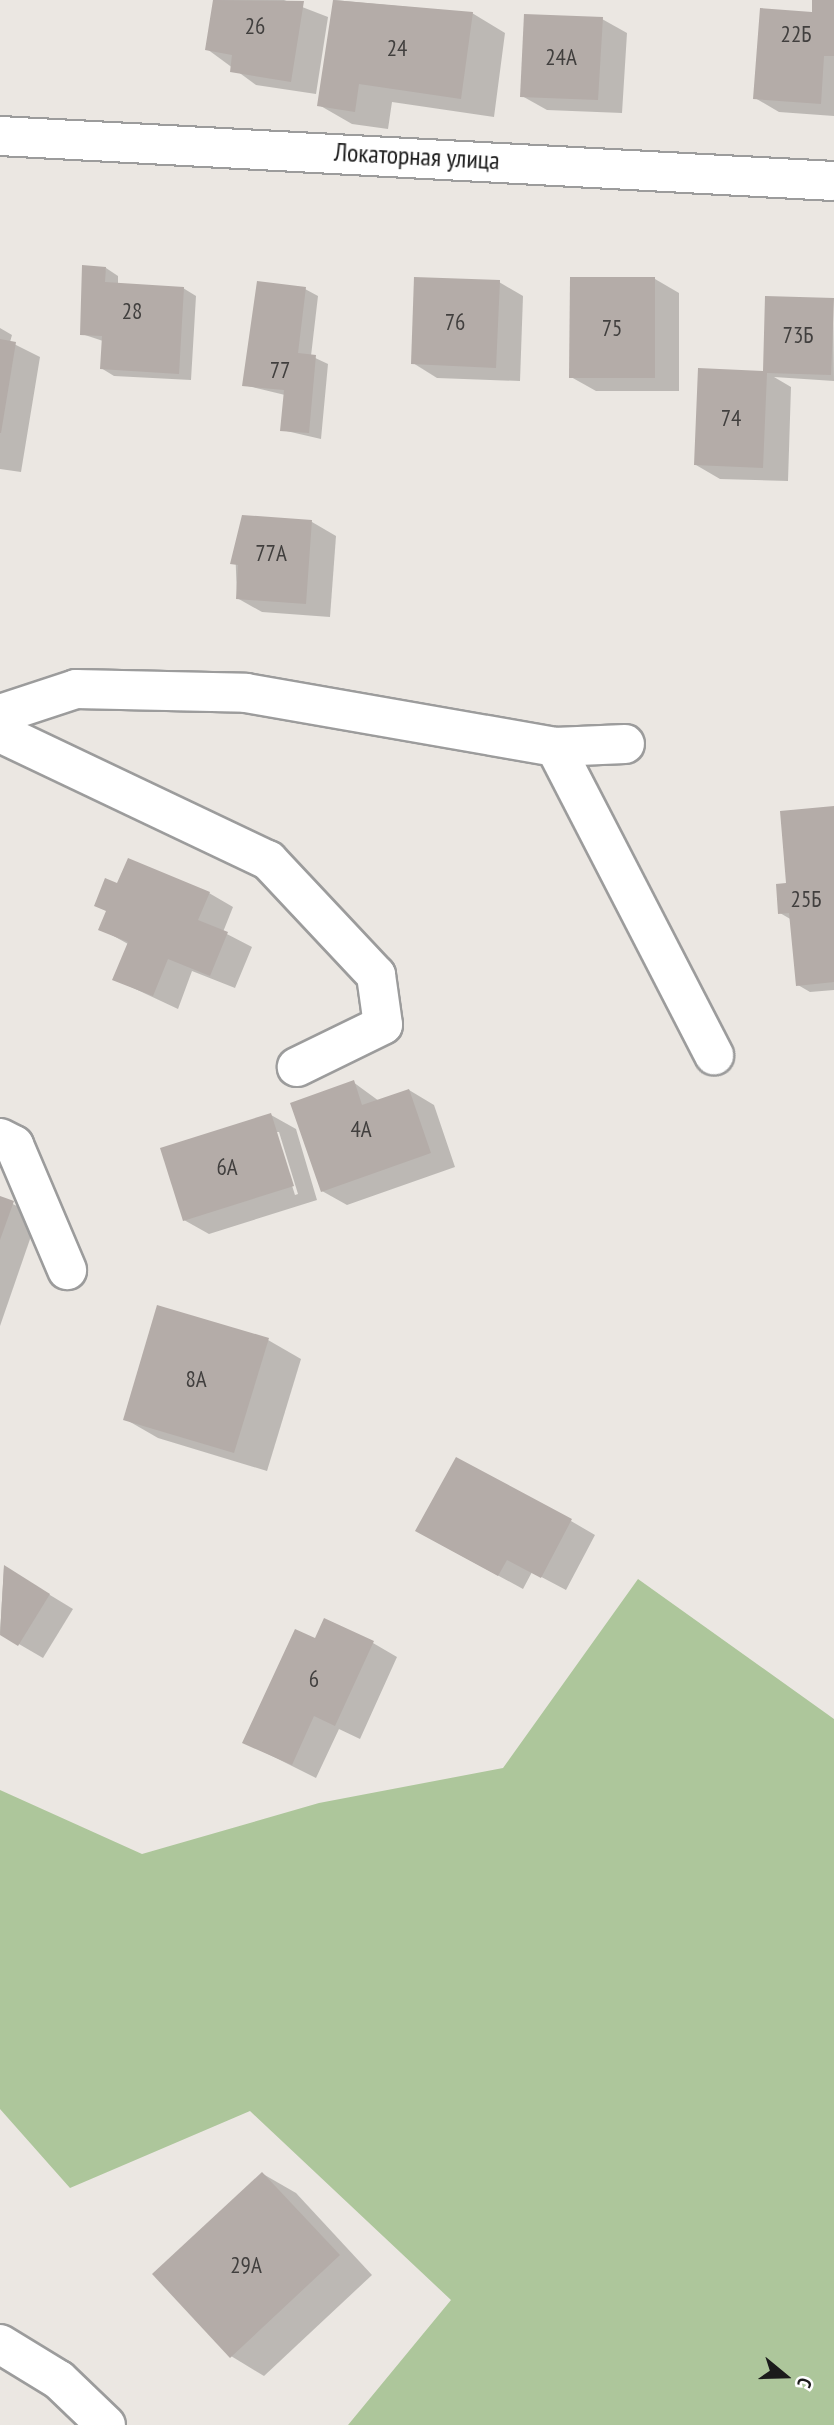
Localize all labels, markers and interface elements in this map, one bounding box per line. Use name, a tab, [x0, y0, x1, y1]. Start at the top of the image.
house number: 26	[245, 12, 265, 40]
house number: 22Б	[781, 20, 811, 48]
house number: 24	[387, 34, 407, 62]
house number: 24А	[545, 43, 577, 71]
street label: Локаторная улица	[333, 136, 501, 176]
house number: 28	[122, 297, 142, 325]
house number: 76	[445, 308, 465, 336]
house number: 75	[602, 314, 622, 342]
house number: 73Б	[783, 321, 813, 349]
house number: 77	[270, 356, 290, 384]
house number: 74	[721, 404, 741, 432]
house number: 77А	[255, 539, 287, 567]
house number: 25Б	[791, 885, 821, 913]
house number: 4А	[350, 1115, 372, 1143]
house number: 6А	[216, 1153, 238, 1181]
house number: 8А	[185, 1365, 207, 1393]
house number: 6	[309, 1665, 319, 1693]
house number: 29А	[230, 2251, 262, 2279]
north arrow	[750, 2341, 820, 2411]
text: С	[792, 2375, 818, 2391]

